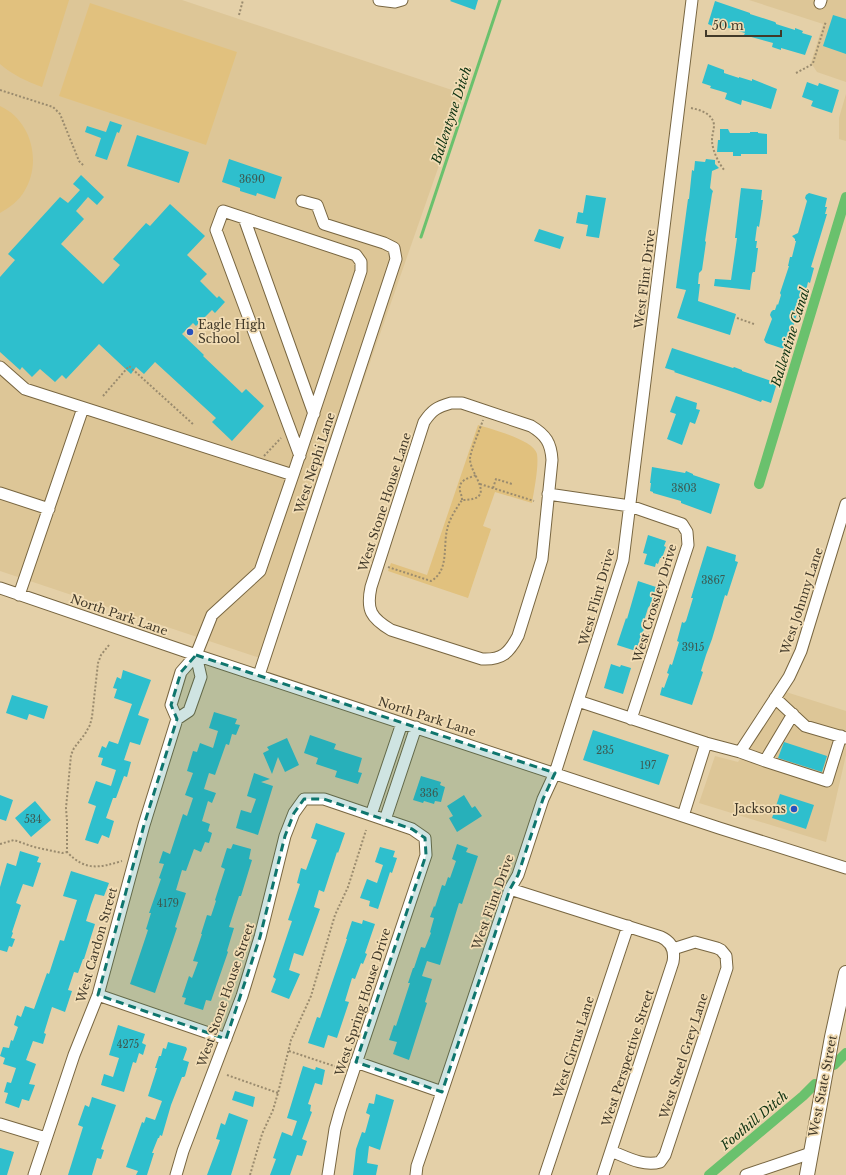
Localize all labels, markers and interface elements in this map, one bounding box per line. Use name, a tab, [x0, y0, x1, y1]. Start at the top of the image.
scale bar	[706, 12, 781, 38]
text: 50 m	[712, 18, 744, 33]
water label: Ballentyne Ditch	[427, 64, 475, 167]
house number: 3690	[239, 173, 265, 186]
street label: West Flint Drive	[631, 228, 658, 331]
water label: Ballentine Canal	[767, 285, 814, 390]
place label: Eagle High School	[198, 317, 265, 346]
marker: Eagle High School	[185, 327, 195, 337]
street label: West Nephi Lane	[291, 410, 338, 516]
street label: West Stone House Lane	[355, 430, 414, 574]
house number: 3803	[671, 482, 697, 495]
street label: West Crossley Drive	[629, 542, 680, 665]
street label: West Johnny Lane	[777, 545, 826, 657]
street label: West Flint Drive	[575, 547, 618, 648]
house number: 3867	[701, 574, 726, 587]
street label: North Park Lane	[69, 591, 170, 638]
house number: 3915	[682, 641, 705, 654]
street label: North Park Lane	[376, 694, 478, 739]
house number: 235	[596, 744, 614, 757]
house number: 197	[640, 759, 657, 772]
house number: 336	[420, 787, 438, 800]
place label: Jacksons	[732, 801, 786, 816]
marker: Jacksons	[789, 804, 799, 814]
house number: 534	[24, 813, 42, 826]
street label: West Flint Drive	[468, 852, 517, 952]
street label: West Cardon Street	[73, 885, 120, 1005]
house number: 4179	[157, 897, 179, 910]
street label: West Stone House Street	[194, 921, 257, 1069]
street label: West Spring House Drive	[331, 926, 394, 1079]
street label: West Perspective Street	[598, 987, 657, 1129]
street label: West Steel Grey Lane	[656, 991, 711, 1121]
street label: West Cirrus Lane	[550, 994, 597, 1101]
street label: West State Street	[805, 1033, 840, 1139]
house number: 4275	[117, 1038, 140, 1051]
water label: Foothill Ditch	[716, 1087, 792, 1154]

